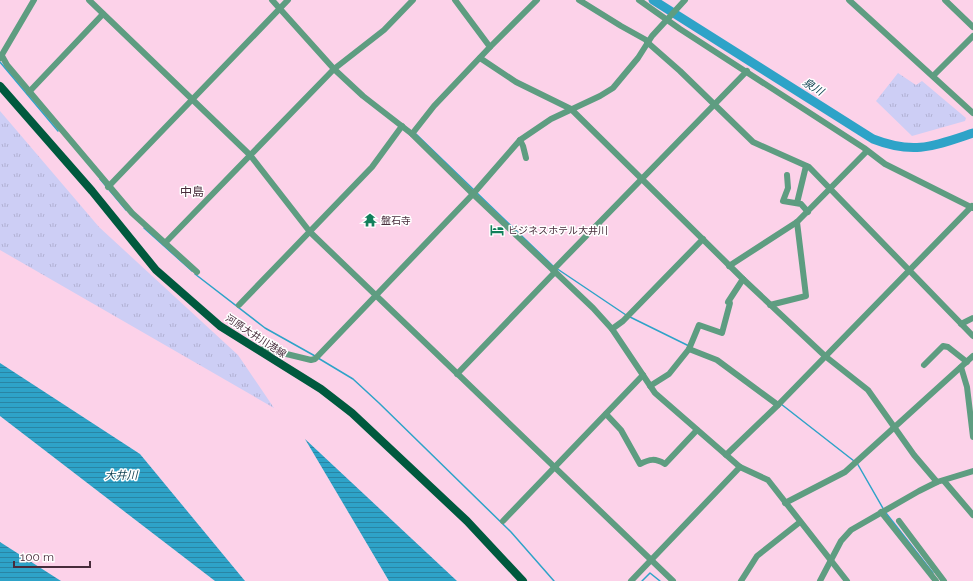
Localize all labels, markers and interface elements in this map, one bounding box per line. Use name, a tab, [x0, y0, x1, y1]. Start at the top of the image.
water label: 泉川	[800, 76, 827, 99]
district label: 中島	[180, 185, 204, 199]
temple icon: 盤石寺	[362, 212, 378, 228]
place label: 盤石寺	[381, 215, 411, 226]
hotel icon: ビジネスホテル大井川	[489, 222, 505, 238]
place label: ビジネスホテル大井川	[508, 225, 608, 236]
street label: 河原大井川港線	[224, 312, 288, 360]
water label: 大井川	[105, 469, 138, 482]
scale bar	[14, 543, 90, 569]
text: 100 m	[20, 550, 54, 564]

